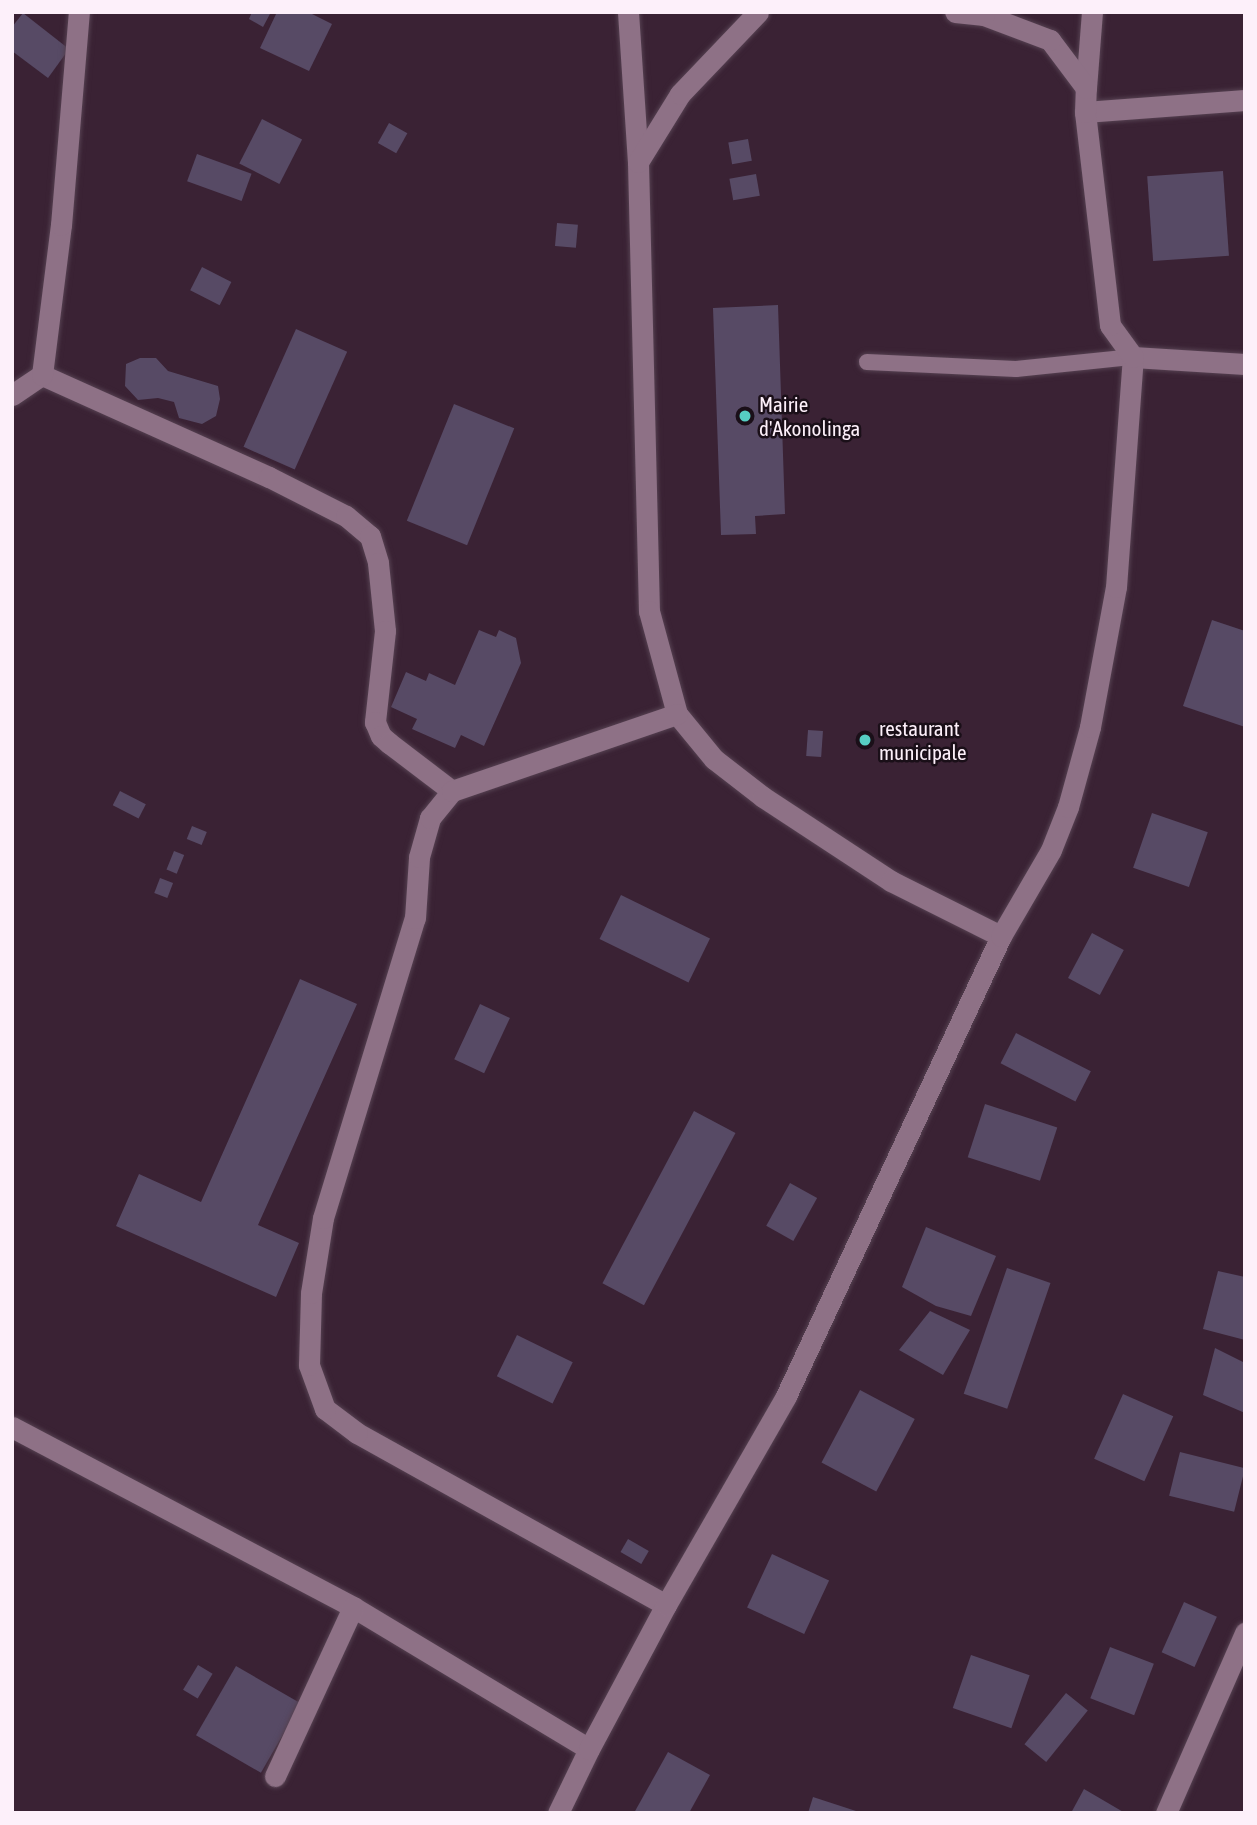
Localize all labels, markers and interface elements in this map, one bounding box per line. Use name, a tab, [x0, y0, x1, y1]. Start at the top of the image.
place label: Mairie d'Akonolinga	[759, 391, 860, 441]
marker: Mairie d'Akonolinga	[737, 408, 753, 424]
place label: restaurant municipale	[879, 715, 966, 765]
marker: restaurant municipale	[857, 732, 873, 748]

